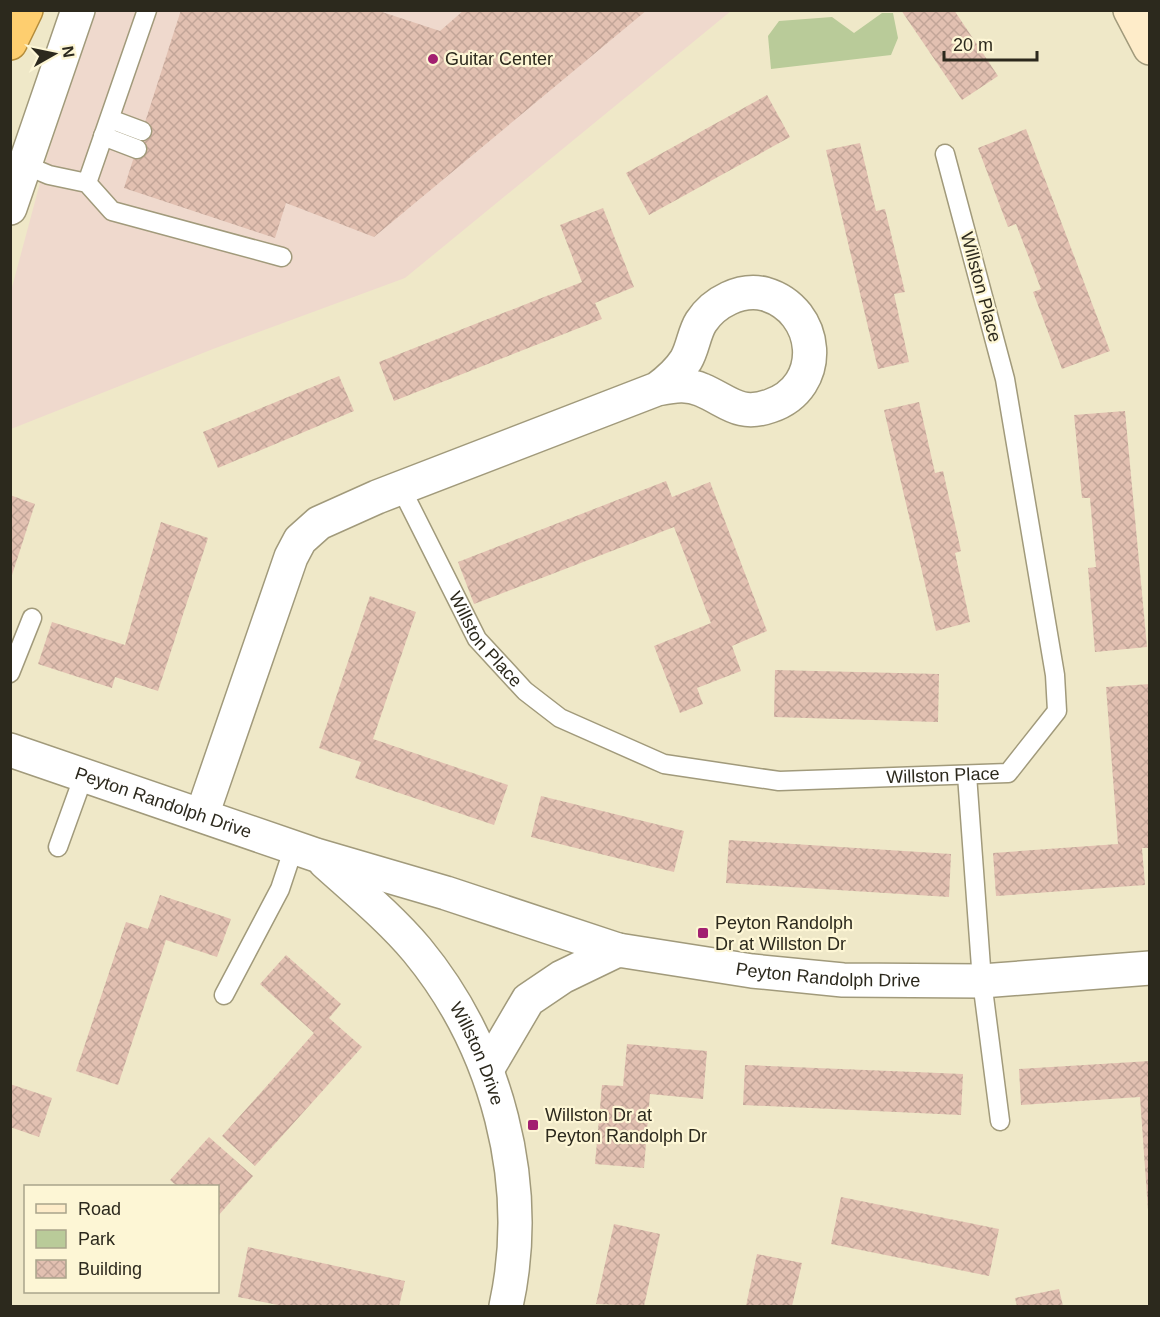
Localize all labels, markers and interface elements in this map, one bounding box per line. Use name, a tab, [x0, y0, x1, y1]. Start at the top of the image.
north arrow	[24, 24, 84, 84]
scale bar	[944, 24, 1037, 62]
text: 20 m	[953, 35, 993, 55]
text: N	[59, 45, 78, 59]
place label: Guitar Center	[445, 49, 553, 69]
marker: Guitar Center	[426, 52, 440, 66]
street label: Willston Place	[957, 230, 1005, 344]
street label: Willston Place	[445, 588, 526, 691]
street label: Peyton Randolph Drive	[72, 763, 254, 842]
street label: Willston Place	[886, 763, 1000, 787]
place label: Peyton Randolph Dr at Willston Dr	[715, 913, 853, 954]
marker: Peyton Randolph Dr at Willston Dr	[696, 926, 710, 940]
street label: Peyton Randolph Drive	[734, 959, 920, 991]
street label: Willston Drive	[446, 999, 508, 1107]
place label: Willston Dr at Peyton Randolph Dr	[545, 1105, 707, 1146]
marker: Willston Dr at Peyton Randolph Dr	[526, 1118, 540, 1132]
legend	[24, 1185, 219, 1293]
text: Road	[78, 1199, 121, 1219]
text: Park	[78, 1229, 116, 1249]
text: Building	[78, 1259, 142, 1279]

